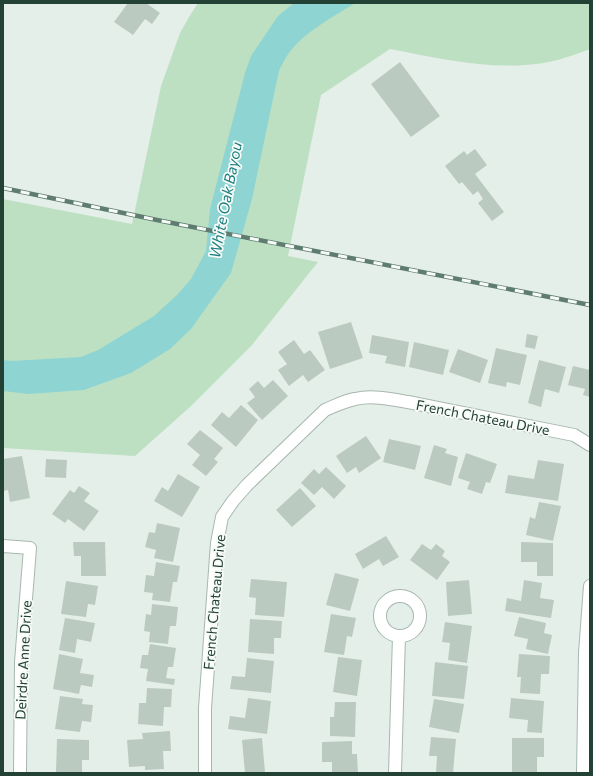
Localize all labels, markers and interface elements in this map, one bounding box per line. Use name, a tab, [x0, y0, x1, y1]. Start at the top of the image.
water label: White Oak Bayou	[205, 140, 245, 260]
street label: French Chateau Drive	[415, 396, 551, 438]
street label: French Chateau Drive	[200, 534, 228, 670]
street label: Deirdre Anne Drive	[11, 600, 35, 720]

